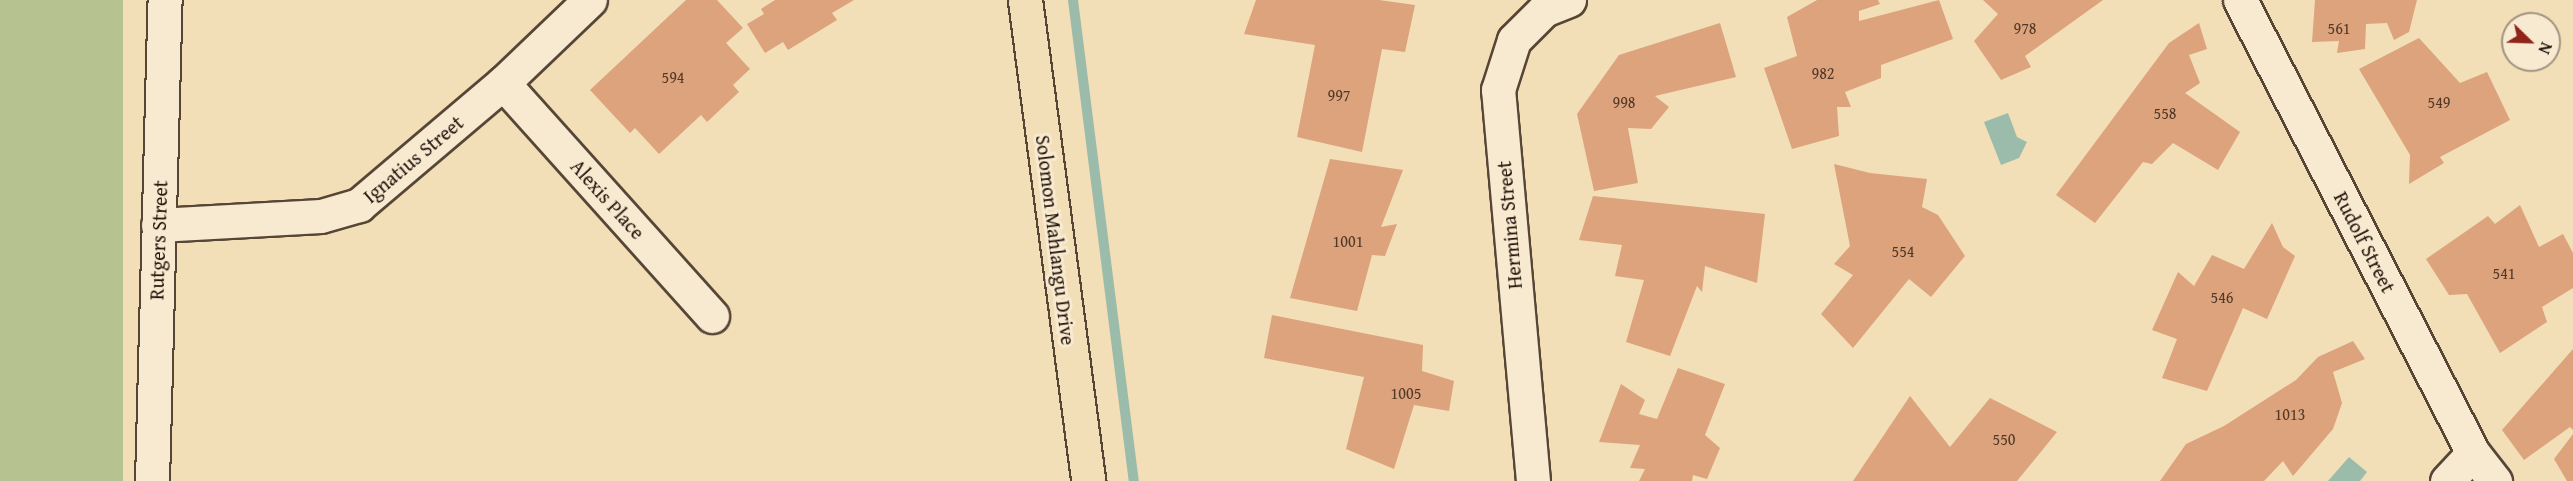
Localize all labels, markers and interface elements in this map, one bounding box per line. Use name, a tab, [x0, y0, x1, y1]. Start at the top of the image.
north arrow	[2501, 12, 2561, 72]
house number: 978	[2013, 18, 2037, 38]
house number: 561	[2327, 18, 2351, 38]
text: N	[2533, 39, 2559, 58]
house number: 982	[1811, 63, 1835, 83]
house number: 594	[661, 67, 685, 87]
house number: 997	[1327, 85, 1351, 105]
house number: 998	[1612, 92, 1636, 112]
house number: 549	[2427, 92, 2451, 112]
house number: 558	[2153, 103, 2177, 123]
street label: Ignatius Street	[358, 110, 468, 208]
street label: Solomon Mahlangu Drive	[1031, 134, 1081, 346]
street label: Alexis Place	[566, 154, 650, 244]
street label: Hermina Street	[1491, 160, 1527, 290]
street label: Rutgers Street	[144, 180, 172, 300]
street label: Rudolf Street	[2329, 187, 2401, 297]
house number: 1001	[1333, 231, 1363, 251]
house number: 554	[1891, 241, 1915, 261]
house number: 541	[2492, 263, 2516, 283]
house number: 546	[2210, 287, 2234, 307]
house number: 1005	[1391, 383, 1421, 403]
house number: 1013	[2275, 404, 2305, 424]
house number: 550	[1992, 429, 2016, 449]

